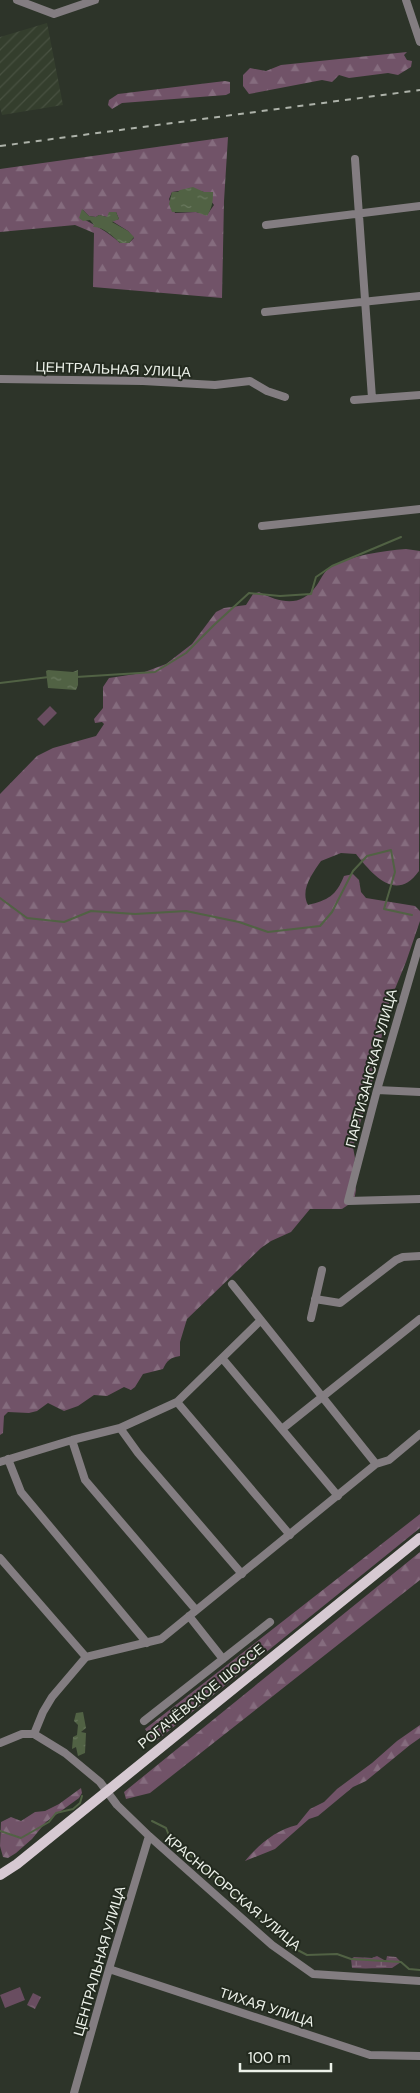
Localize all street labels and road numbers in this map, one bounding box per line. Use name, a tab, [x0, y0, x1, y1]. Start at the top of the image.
street label: ЦЕНТРАЛЬНАЯ УЛИЦА	[35, 357, 192, 381]
street label: ПАРТИЗАНСКАЯ УЛИЦА	[341, 986, 401, 1149]
street label: РОГАЧЁВСКОЕ ШОССЕ	[134, 1639, 268, 1753]
street label: КРАСНОГОРСКАЯ УЛИЦА	[161, 1830, 305, 1955]
street label: ЦЕНТРАЛЬНАЯ УЛИЦА	[69, 1883, 129, 2038]
street label: ТИХАЯ УЛИЦА	[217, 1983, 317, 2031]

